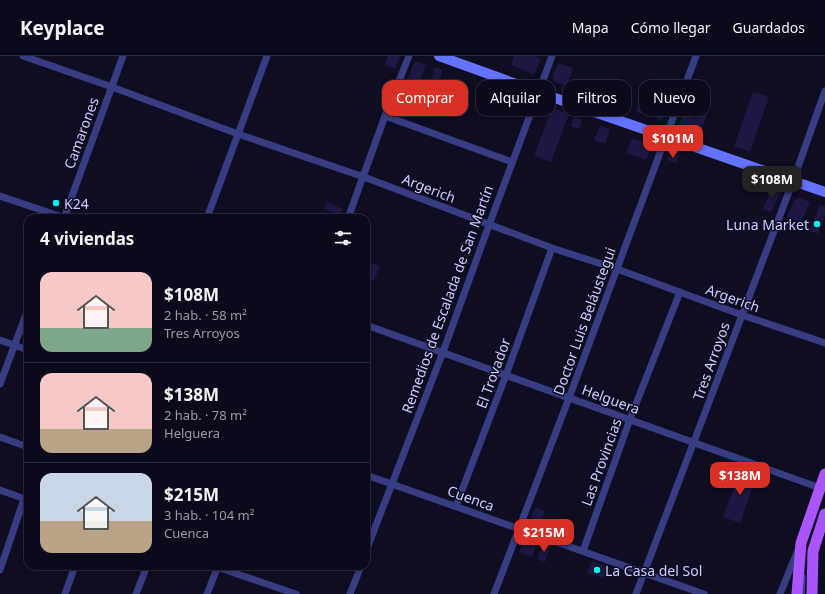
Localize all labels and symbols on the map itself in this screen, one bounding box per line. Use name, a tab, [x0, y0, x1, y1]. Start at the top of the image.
street label: Camarones	[59, 94, 103, 171]
pin: $101M	[645, 125, 701, 159]
pin: $108M	[744, 166, 800, 200]
street label: Argerich	[400, 169, 458, 207]
street label: Remedios de Escalada de San Martín	[397, 182, 497, 416]
place label: K24	[64, 194, 89, 213]
marker: K24	[51, 198, 61, 208]
place label: Luna Market	[726, 215, 809, 234]
marker: Luna Market	[812, 219, 822, 229]
street label: Doctor Luis Beláustegui	[548, 244, 620, 398]
street label: Argerich	[703, 280, 763, 316]
street label: Tres Arroyos	[688, 319, 734, 403]
street label: El Trovador	[471, 335, 515, 411]
street label: Helguera	[579, 380, 643, 418]
street label: Las Provincias	[576, 415, 626, 508]
pin: $138M	[712, 462, 768, 496]
street label: Cuenca	[445, 481, 497, 515]
pin: $215M	[516, 519, 572, 553]
place label: La Casa del Sol	[605, 561, 702, 580]
marker: La Casa del Sol	[592, 565, 602, 575]

